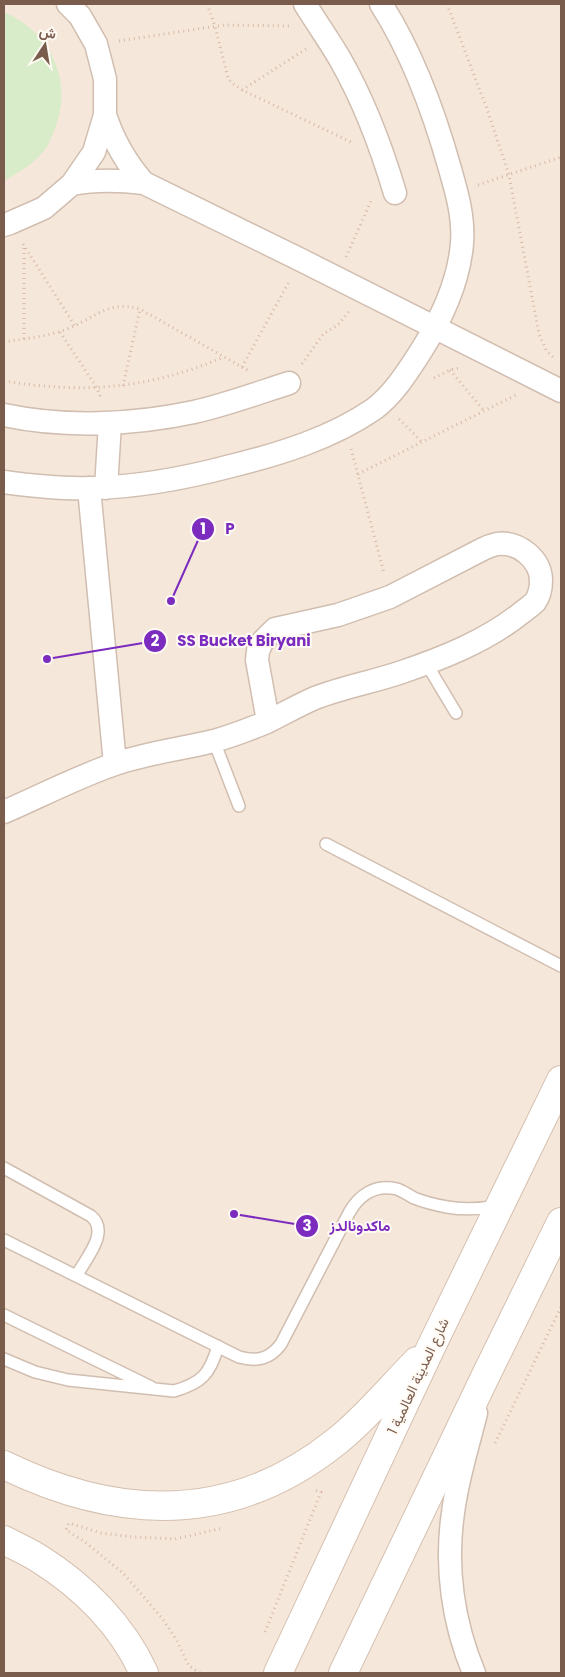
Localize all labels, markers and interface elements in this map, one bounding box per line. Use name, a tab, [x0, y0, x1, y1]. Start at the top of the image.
north arrow	[20, 20, 70, 70]
text: ش	[37, 21, 58, 44]
callout: P	[190, 514, 245, 544]
text: 1	[200, 518, 206, 539]
text: P	[225, 518, 235, 539]
callout: SS Bucket Biryani	[142, 626, 321, 656]
text: 2	[151, 630, 160, 651]
text: SS Bucket Biryani	[177, 630, 311, 651]
callout: ماكدونالدز	[294, 1211, 400, 1241]
text: 3	[302, 1215, 312, 1236]
text: ماكدونالدز	[329, 1215, 390, 1236]
street label: شارع المدينة العالمية 1	[382, 1315, 455, 1438]

